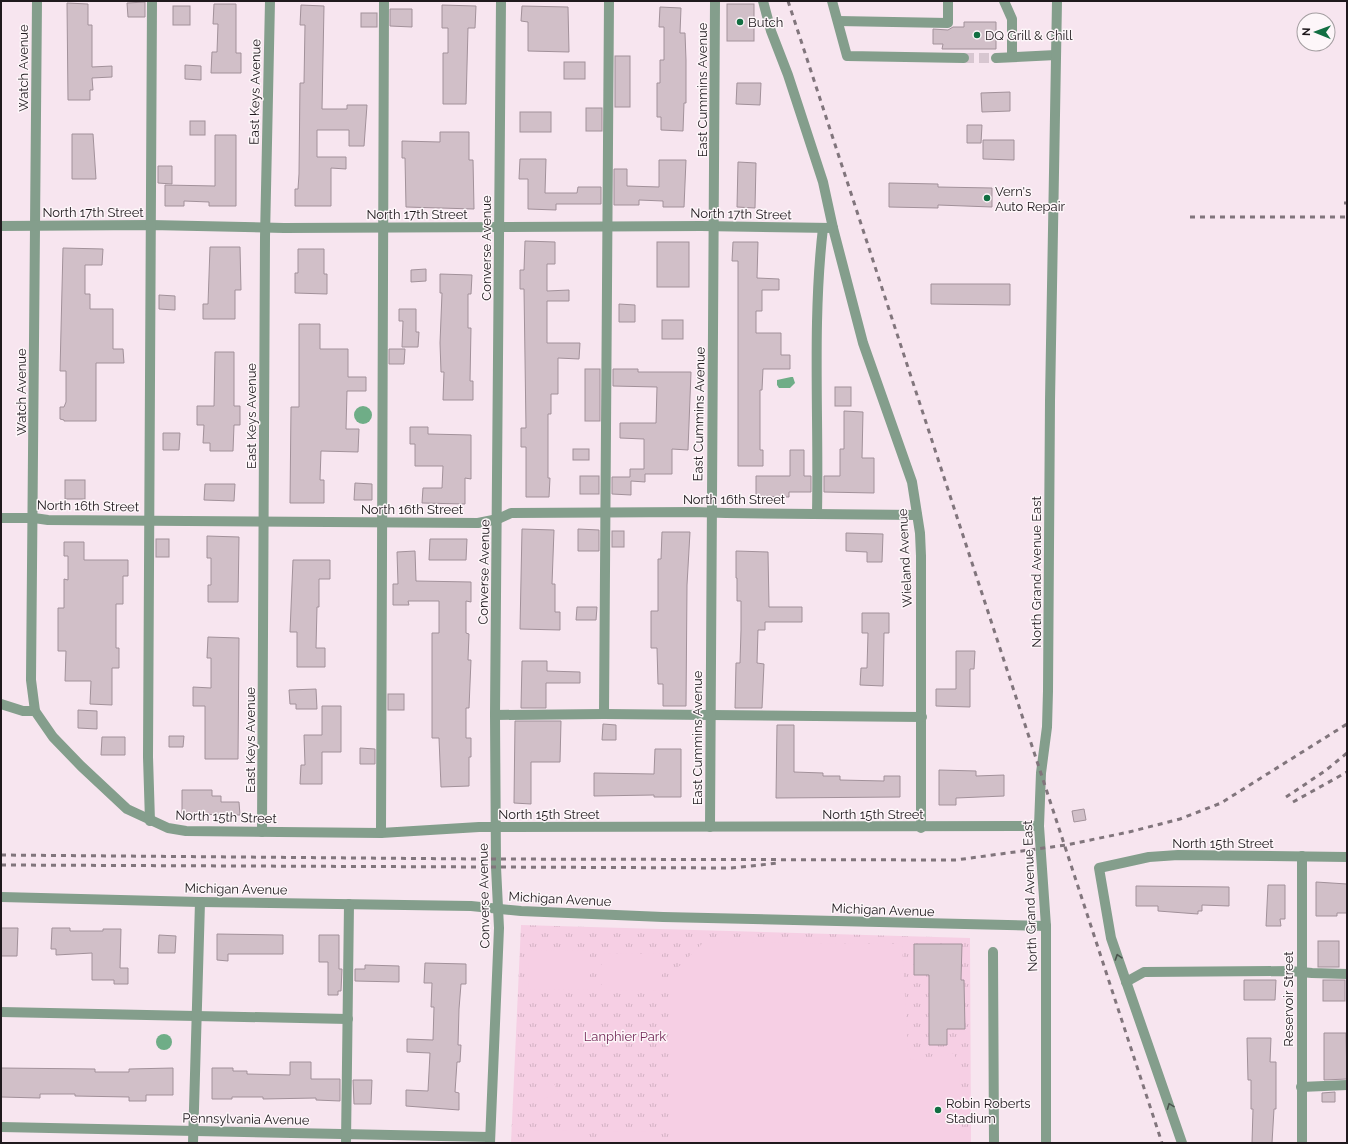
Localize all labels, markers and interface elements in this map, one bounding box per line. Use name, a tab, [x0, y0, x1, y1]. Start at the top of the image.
north arrow	[1296, 12, 1336, 52]
place label: Butch	[748, 15, 783, 30]
marker: Butch	[735, 17, 745, 27]
street label: East Cummins Avenue	[695, 22, 710, 157]
street label: Watch Avenue	[16, 24, 31, 112]
place label: DQ Grill & Chill	[985, 28, 1073, 43]
text: N	[1300, 28, 1313, 36]
marker: DQ Grill & Chill	[972, 30, 982, 40]
street label: East Keys Avenue	[247, 39, 263, 145]
place label: Vern's Auto Repair	[995, 184, 1066, 214]
marker: Vern's Auto Repair	[982, 193, 992, 203]
street label: Converse Avenue	[479, 195, 494, 301]
street label: North 17th Street	[42, 205, 144, 220]
street label: North 17th Street	[690, 206, 792, 222]
street label: North 17th Street	[366, 207, 468, 222]
street label: East Cummins Avenue	[690, 346, 708, 481]
street label: Watch Avenue	[14, 348, 29, 436]
street label: East Keys Avenue	[244, 363, 259, 469]
street label: North 16th Street	[683, 492, 786, 507]
street label: North Grand Avenue East	[1029, 496, 1044, 648]
street label: North 16th Street	[37, 498, 140, 514]
street label: North 16th Street	[361, 502, 464, 517]
street label: Wieland Avenue	[895, 508, 915, 608]
street label: Converse Avenue	[476, 519, 492, 625]
street label: East Cummins Avenue	[690, 670, 705, 805]
street label: East Keys Avenue	[243, 687, 258, 793]
street label: North 15th Street	[498, 807, 600, 822]
street label: North 15th Street	[822, 807, 924, 822]
street label: North 15th Street	[175, 808, 278, 826]
street label: North Grand Avenue East	[1020, 819, 1040, 972]
street label: North 15th Street	[1172, 836, 1274, 851]
street label: Converse Avenue	[476, 843, 492, 949]
street label: Michigan Avenue	[184, 881, 288, 897]
street label: Michigan Avenue	[508, 889, 612, 909]
street label: Michigan Avenue	[831, 901, 935, 919]
street label: Reservoir Street	[1281, 951, 1296, 1047]
one-way arrow	[1114, 954, 1122, 961]
park label: Lanphier Park	[584, 1029, 666, 1044]
place label: Robin Roberts Stadium	[946, 1096, 1031, 1126]
one-way arrow	[1166, 1102, 1175, 1109]
marker: Robin Roberts Stadium	[933, 1105, 943, 1115]
street label: Pennsylvania Avenue	[182, 1110, 310, 1128]

